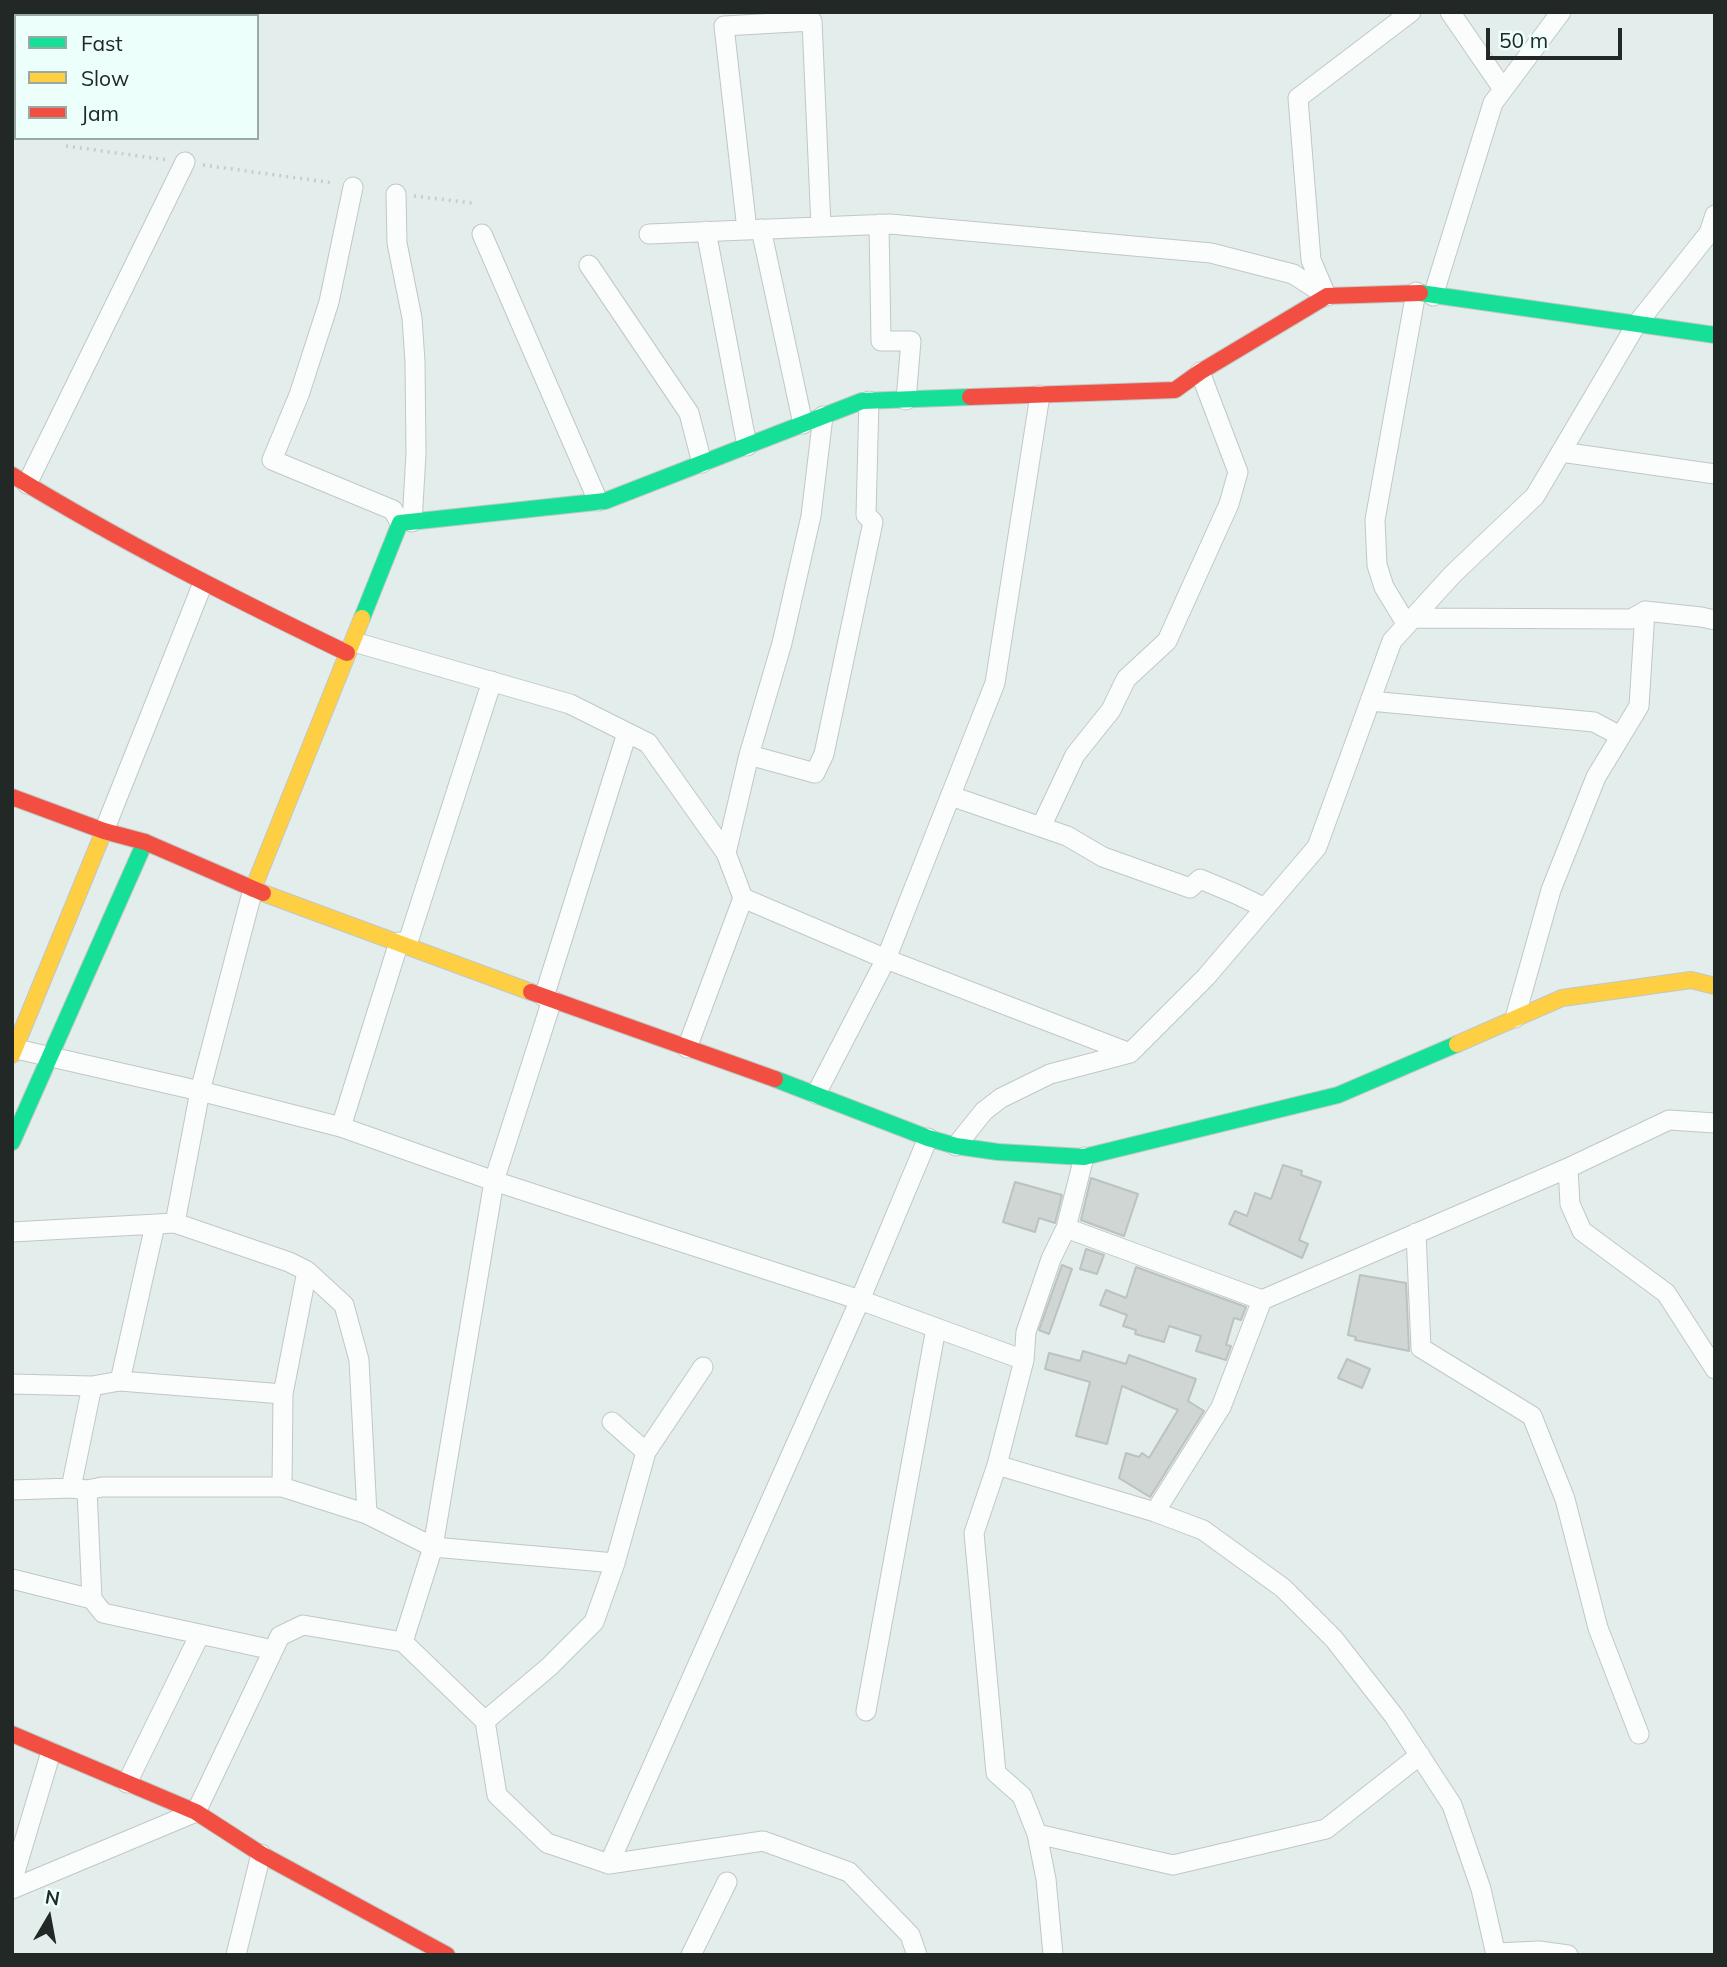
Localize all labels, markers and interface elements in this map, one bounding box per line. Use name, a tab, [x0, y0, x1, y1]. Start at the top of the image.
legend	[14, 14, 259, 140]
scale bar	[1489, 14, 1626, 58]
text: 50 m	[1499, 27, 1548, 53]
text: Fast	[81, 30, 123, 56]
text: Slow	[81, 65, 129, 91]
text: Jam	[81, 100, 119, 126]
north arrow	[14, 1883, 84, 1953]
text: N	[43, 1884, 62, 1910]

